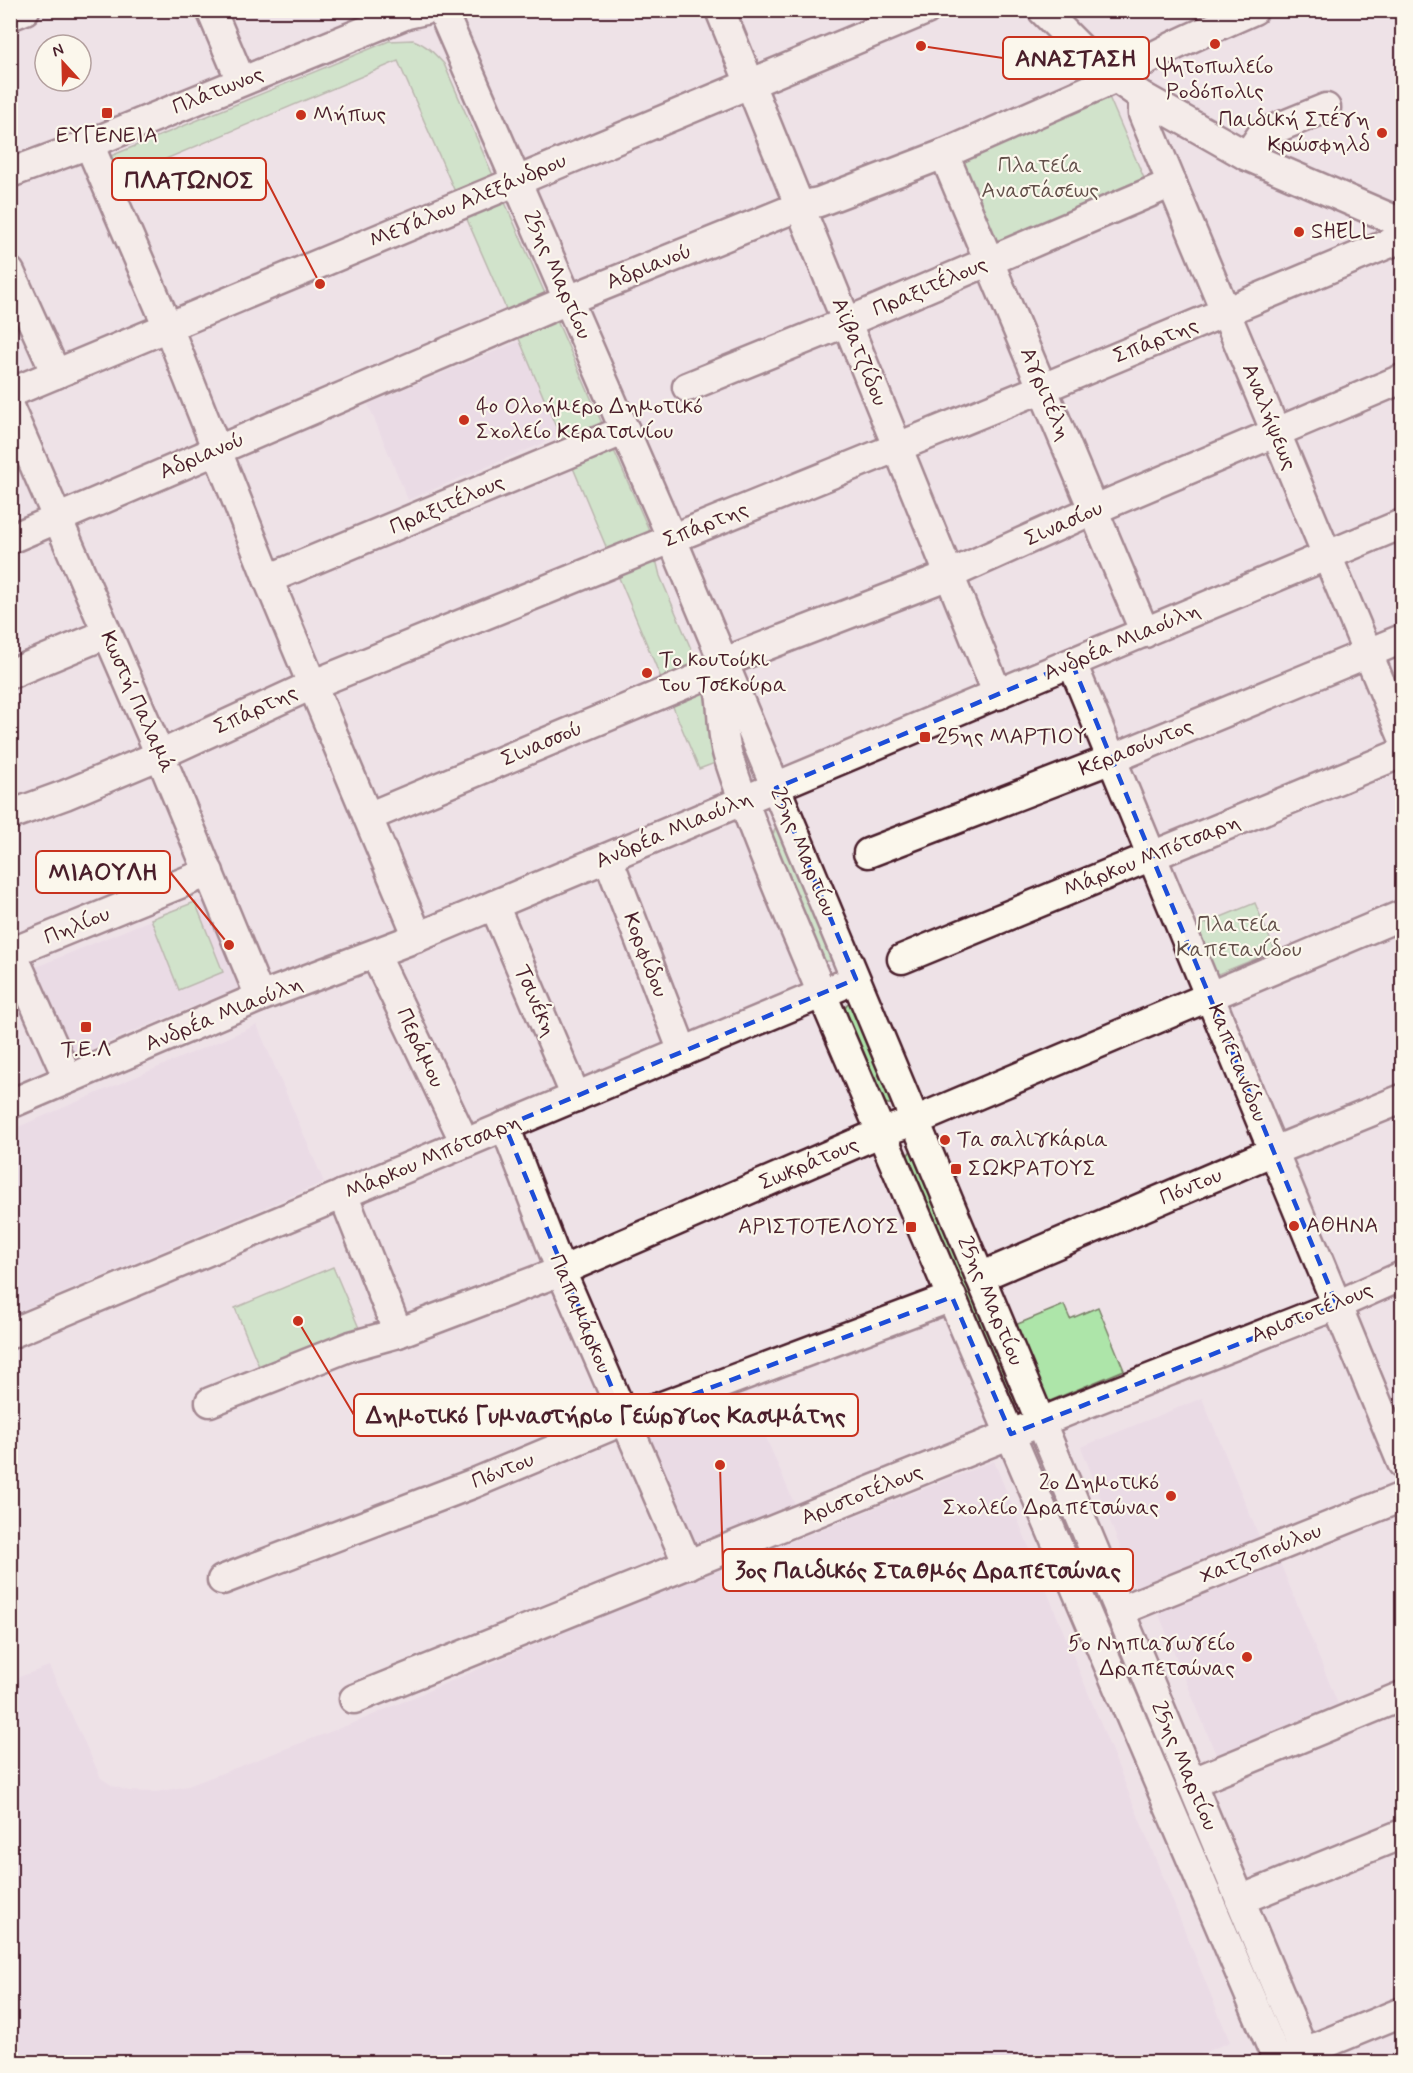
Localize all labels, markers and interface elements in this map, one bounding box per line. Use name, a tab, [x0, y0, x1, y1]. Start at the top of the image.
north arrow	[33, 33, 93, 93]
callout: ΑΝΑΣΤΑΣΗ	[1003, 37, 1149, 79]
marker: Ψητοπωλείο Ροδόπολις	[1208, 37, 1222, 51]
text: N	[49, 39, 67, 62]
text: ΑΝΑΣΤΑΣΗ	[1015, 44, 1137, 75]
place label: Ψητοπωλείο Ροδόπολις	[1156, 53, 1273, 106]
street label: Πλάτωνος	[168, 60, 268, 122]
place label: Μήπως	[313, 101, 386, 129]
place label: Παιδική Στέγη Κρώσφηλδ	[1219, 105, 1370, 159]
marker: ΕΥΓΕΝΕΙΑ	[100, 106, 114, 120]
marker: Μήπως	[294, 108, 308, 122]
place label: ΕΥΓΕΝΕΙΑ	[56, 122, 158, 150]
marker: Παιδική Στέγη Κρώσφηλδ	[1375, 126, 1389, 140]
street label: Μεγάλου Αλεξάνδρου	[365, 147, 571, 255]
park label: Πλατεία Αναστάσεως	[981, 152, 1099, 205]
callout: ΠΛΑΤΩΝΟΣ	[112, 158, 266, 200]
text: ΠΛΑΤΩΝΟΣ	[124, 166, 254, 197]
street label: 25ης Μαρτίου	[516, 206, 598, 344]
place label: SHELL	[1311, 218, 1375, 246]
marker: SHELL	[1292, 225, 1306, 239]
street label: Αδριανού	[602, 237, 696, 297]
street label: Πραξιτέλους	[868, 249, 992, 324]
street label: Αϊβατζίδου	[825, 294, 893, 410]
street label: Σπάρτης	[1110, 311, 1202, 371]
street label: Αγριτέλη	[1013, 343, 1078, 445]
street label: Αναλήψεως	[1235, 360, 1303, 474]
place label: 4o Ολοήμερο Δημοτικό Σχολείο Κερατσινίου	[476, 393, 703, 446]
marker: 4o Ολοήμερο Δημοτικό Σχολείο Κερατσινίου	[457, 413, 471, 427]
street label: Αδριανού	[155, 426, 249, 486]
street label: Πραξιτέλους	[385, 467, 509, 542]
street label: Σινασίου	[1021, 494, 1107, 554]
street label: Σπάρτης	[660, 495, 752, 555]
street label: Ανδρέα Μιαούλη	[1039, 595, 1205, 688]
street label: Κωστή Παλαμά	[93, 627, 181, 778]
place label: Το κουτούκι του Τσεκούρα	[658, 646, 787, 699]
marker: Το κουτούκι του Τσεκούρα	[640, 666, 654, 680]
street label: Σπάρτης	[210, 679, 302, 741]
street label: Κερασούντος	[1075, 712, 1197, 784]
street label: Σινασσού	[497, 714, 587, 774]
place label: 25ης ΜΑΡΤΙΟΥ	[937, 723, 1087, 751]
marker: 25ης ΜΑΡΤΙΟΥ	[918, 730, 932, 744]
street label: Ανδρέα Μιαούλη	[591, 783, 757, 876]
street label: 25ης Μαρτίου	[763, 783, 843, 921]
street label: Μάρκου Μπότσαρη	[1060, 808, 1244, 904]
callout: ΜΙΑΟΥΛΗ	[36, 851, 170, 893]
text: ΜΙΑΟΥΛΗ	[48, 858, 158, 889]
street label: Πηλίου	[40, 900, 114, 952]
street label: Κορφίδου	[616, 909, 674, 1002]
park label: Πλατεία Καπετανίδου	[1176, 911, 1302, 964]
street label: Τσινέκη	[507, 960, 564, 1041]
street label: Ανδρέα Μιαούλη	[141, 969, 307, 1058]
street label: Καπετανίδου	[1201, 1000, 1273, 1126]
street label: Περάμου	[389, 1004, 451, 1092]
marker: Τ.Ε.Λ	[79, 1020, 93, 1034]
place label: Τ.Ε.Λ	[61, 1036, 111, 1064]
street label: Μάρκου Μπότσαρη	[341, 1107, 525, 1207]
place label: Τα σαλιγκάρια	[957, 1126, 1108, 1154]
street label: Σωκράτους	[755, 1131, 863, 1197]
marker: Τα σαλιγκάρια	[938, 1133, 952, 1147]
place label: ΣΩΚΡΑΤΟΥΣ	[968, 1155, 1096, 1183]
street label: Πόντου	[1156, 1161, 1227, 1213]
marker: ΣΩΚΡΑΤΟΥΣ	[949, 1162, 963, 1176]
place label: ΑΘΗΝΑ	[1306, 1212, 1379, 1240]
place label: ΑΡΙΣΤΟΤΕΛΟΥΣ	[738, 1213, 899, 1241]
marker: ΑΘΗΝΑ	[1287, 1219, 1301, 1233]
marker: ΑΡΙΣΤΟΤΕΛΟΥΣ	[904, 1220, 918, 1234]
street label: 25ης Μαρτίου	[950, 1232, 1030, 1370]
street label: Παπαμάρκου	[542, 1250, 618, 1378]
street label: Αριστοτέλους	[1247, 1275, 1377, 1350]
callout: Δημοτικό Γυμναστήριο Γεώργιος Κασιμάτης	[354, 1394, 858, 1436]
text: Δημοτικό Γυμναστήριο Γεώργιος Κασιμάτης	[365, 1401, 846, 1432]
street label: Πόντου	[468, 1446, 539, 1496]
street label: Αριστοτέλους	[797, 1457, 927, 1532]
place label: 2ο Δημοτικό Σχολείο Δραπετσώνας	[943, 1469, 1159, 1522]
marker: 2ο Δημοτικό Σχολείο Δραπετσώνας	[1164, 1489, 1178, 1503]
street label: Χατζοπούλου	[1196, 1517, 1326, 1591]
callout: 3ος Παιδικός Σταθμός Δραπετσώνας	[723, 1549, 1133, 1591]
text: 3ος Παιδικός Σταθμός Δραπετσώνας	[735, 1556, 1122, 1587]
place label: 5ο Νηπιαγωγείο Δραπετσώνας	[1068, 1630, 1235, 1683]
marker: 5ο Νηπιαγωγείο Δραπετσώνας	[1240, 1650, 1254, 1664]
street label: 25ης Μαρτίου	[1144, 1697, 1224, 1835]

